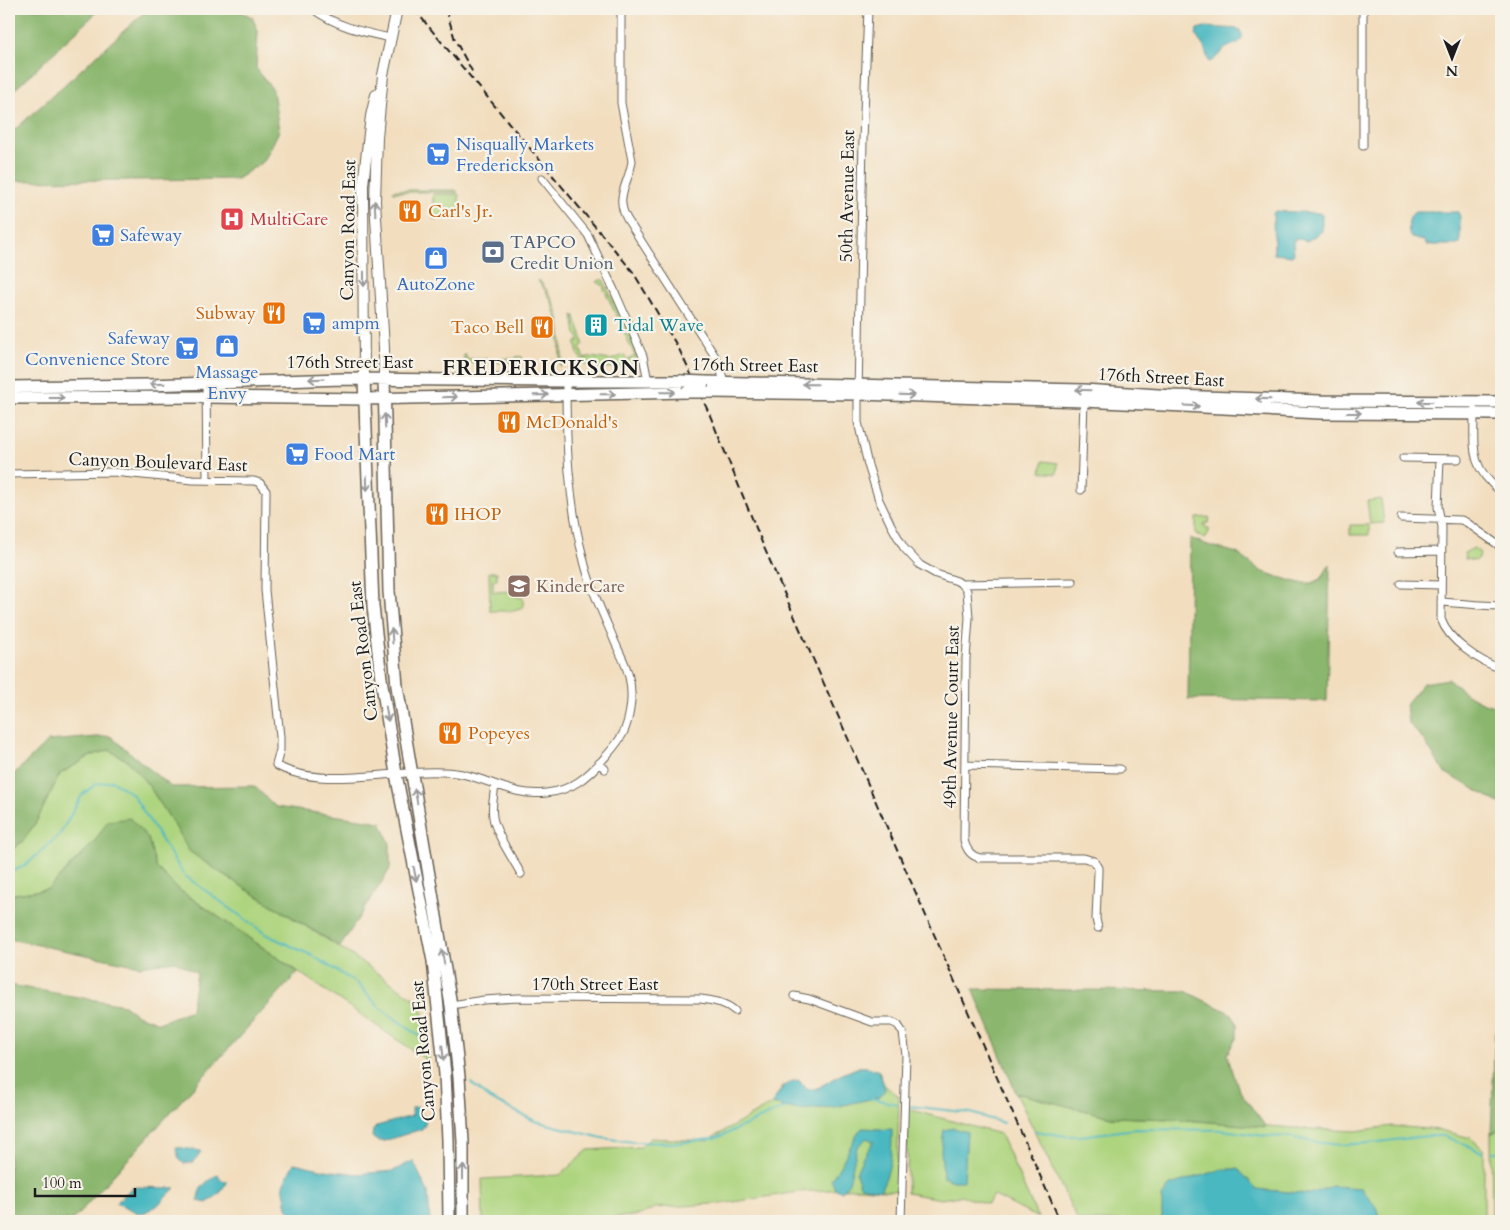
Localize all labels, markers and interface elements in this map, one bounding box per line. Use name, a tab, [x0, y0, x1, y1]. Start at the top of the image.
north arrow	[1428, 32, 1478, 82]
text: N	[1446, 61, 1458, 80]
street label: 50th Avenue East	[834, 129, 861, 263]
place label: Nisqually Markets Frederickson	[456, 132, 594, 178]
supermarket icon: Nisqually Markets Frederickson	[425, 141, 451, 167]
street label: Canyon Road East	[335, 159, 362, 301]
restaurant icon: Carl's Jr.	[397, 198, 423, 224]
place label: Carl's Jr.	[428, 199, 493, 224]
one-way arrow	[371, 200, 380, 216]
hospital icon: MultiCare	[219, 206, 245, 232]
place label: MultiCare	[250, 207, 328, 232]
supermarket icon: Safeway	[90, 222, 116, 248]
place label: Safeway	[120, 223, 183, 248]
place label: TAPCO Credit Union	[510, 230, 614, 276]
bank icon: TAPCO Credit Union	[480, 239, 506, 265]
shop icon: AutoZone	[423, 245, 449, 271]
one-way arrow	[359, 270, 369, 287]
place label: AutoZone	[396, 272, 476, 297]
restaurant icon: Subway	[261, 300, 287, 326]
place label: Subway	[196, 301, 256, 326]
supermarket icon: ampm	[301, 310, 327, 336]
place label: ampm	[332, 311, 381, 336]
building icon: Tidal Wave	[583, 312, 609, 338]
place label: Tidal Wave	[614, 313, 704, 338]
restaurant icon: Taco Bell	[529, 314, 555, 340]
place label: Taco Bell	[451, 315, 524, 340]
place label: Safeway Convenience Store	[25, 326, 170, 372]
shop icon: Massage Envy	[214, 333, 240, 359]
supermarket icon: Safeway Convenience Store	[174, 335, 200, 361]
street label: 176th Street East	[287, 350, 414, 375]
street label: 176th Street East	[691, 352, 819, 379]
district label: FREDERICKSON	[442, 353, 640, 383]
place label: Massage Envy	[196, 360, 258, 406]
street label: 176th Street East	[1097, 362, 1225, 393]
one-way arrow	[308, 375, 324, 384]
one-way arrow	[149, 379, 166, 389]
one-way arrow	[802, 379, 818, 389]
one-way arrow	[1075, 385, 1091, 394]
one-way arrow	[660, 387, 676, 397]
one-way arrow	[600, 389, 616, 399]
one-way arrow	[532, 390, 549, 400]
one-way arrow	[899, 391, 915, 400]
one-way arrow	[442, 392, 458, 401]
one-way arrow	[49, 393, 65, 403]
one-way arrow	[1255, 395, 1271, 404]
one-way arrow	[1417, 397, 1434, 407]
one-way arrow	[1183, 402, 1199, 411]
one-way arrow	[1346, 408, 1362, 418]
restaurant icon: McDonald's	[496, 409, 522, 435]
place label: McDonald's	[526, 410, 618, 435]
one-way arrow	[380, 413, 389, 429]
supermarket icon: Food Mart	[284, 441, 310, 467]
place label: Food Mart	[314, 442, 395, 467]
street label: Canyon Boulevard East	[68, 447, 248, 478]
one-way arrow	[363, 474, 372, 490]
restaurant icon: IHOP	[424, 501, 450, 527]
place label: IHOP	[454, 502, 502, 527]
school or university icon: KinderCare	[506, 573, 532, 599]
place label: KinderCare	[536, 574, 625, 599]
street label: Canyon Road East	[342, 579, 384, 722]
street label: 49th Avenue Court East	[937, 625, 966, 809]
one-way arrow	[387, 628, 396, 644]
one-way arrow	[382, 706, 392, 722]
restaurant icon: Popeyes	[437, 720, 463, 746]
place label: Popeyes	[468, 721, 530, 746]
one-way arrow	[410, 789, 420, 805]
one-way arrow	[411, 866, 420, 882]
one-way arrow	[437, 949, 447, 965]
street label: 170th Street East	[532, 972, 659, 997]
street label: Canyon Road East	[405, 979, 442, 1122]
one-way arrow	[438, 1044, 447, 1060]
scale bar	[35, 1165, 135, 1197]
one-way arrow	[458, 1165, 468, 1181]
text: 100 m	[42, 1173, 82, 1193]

